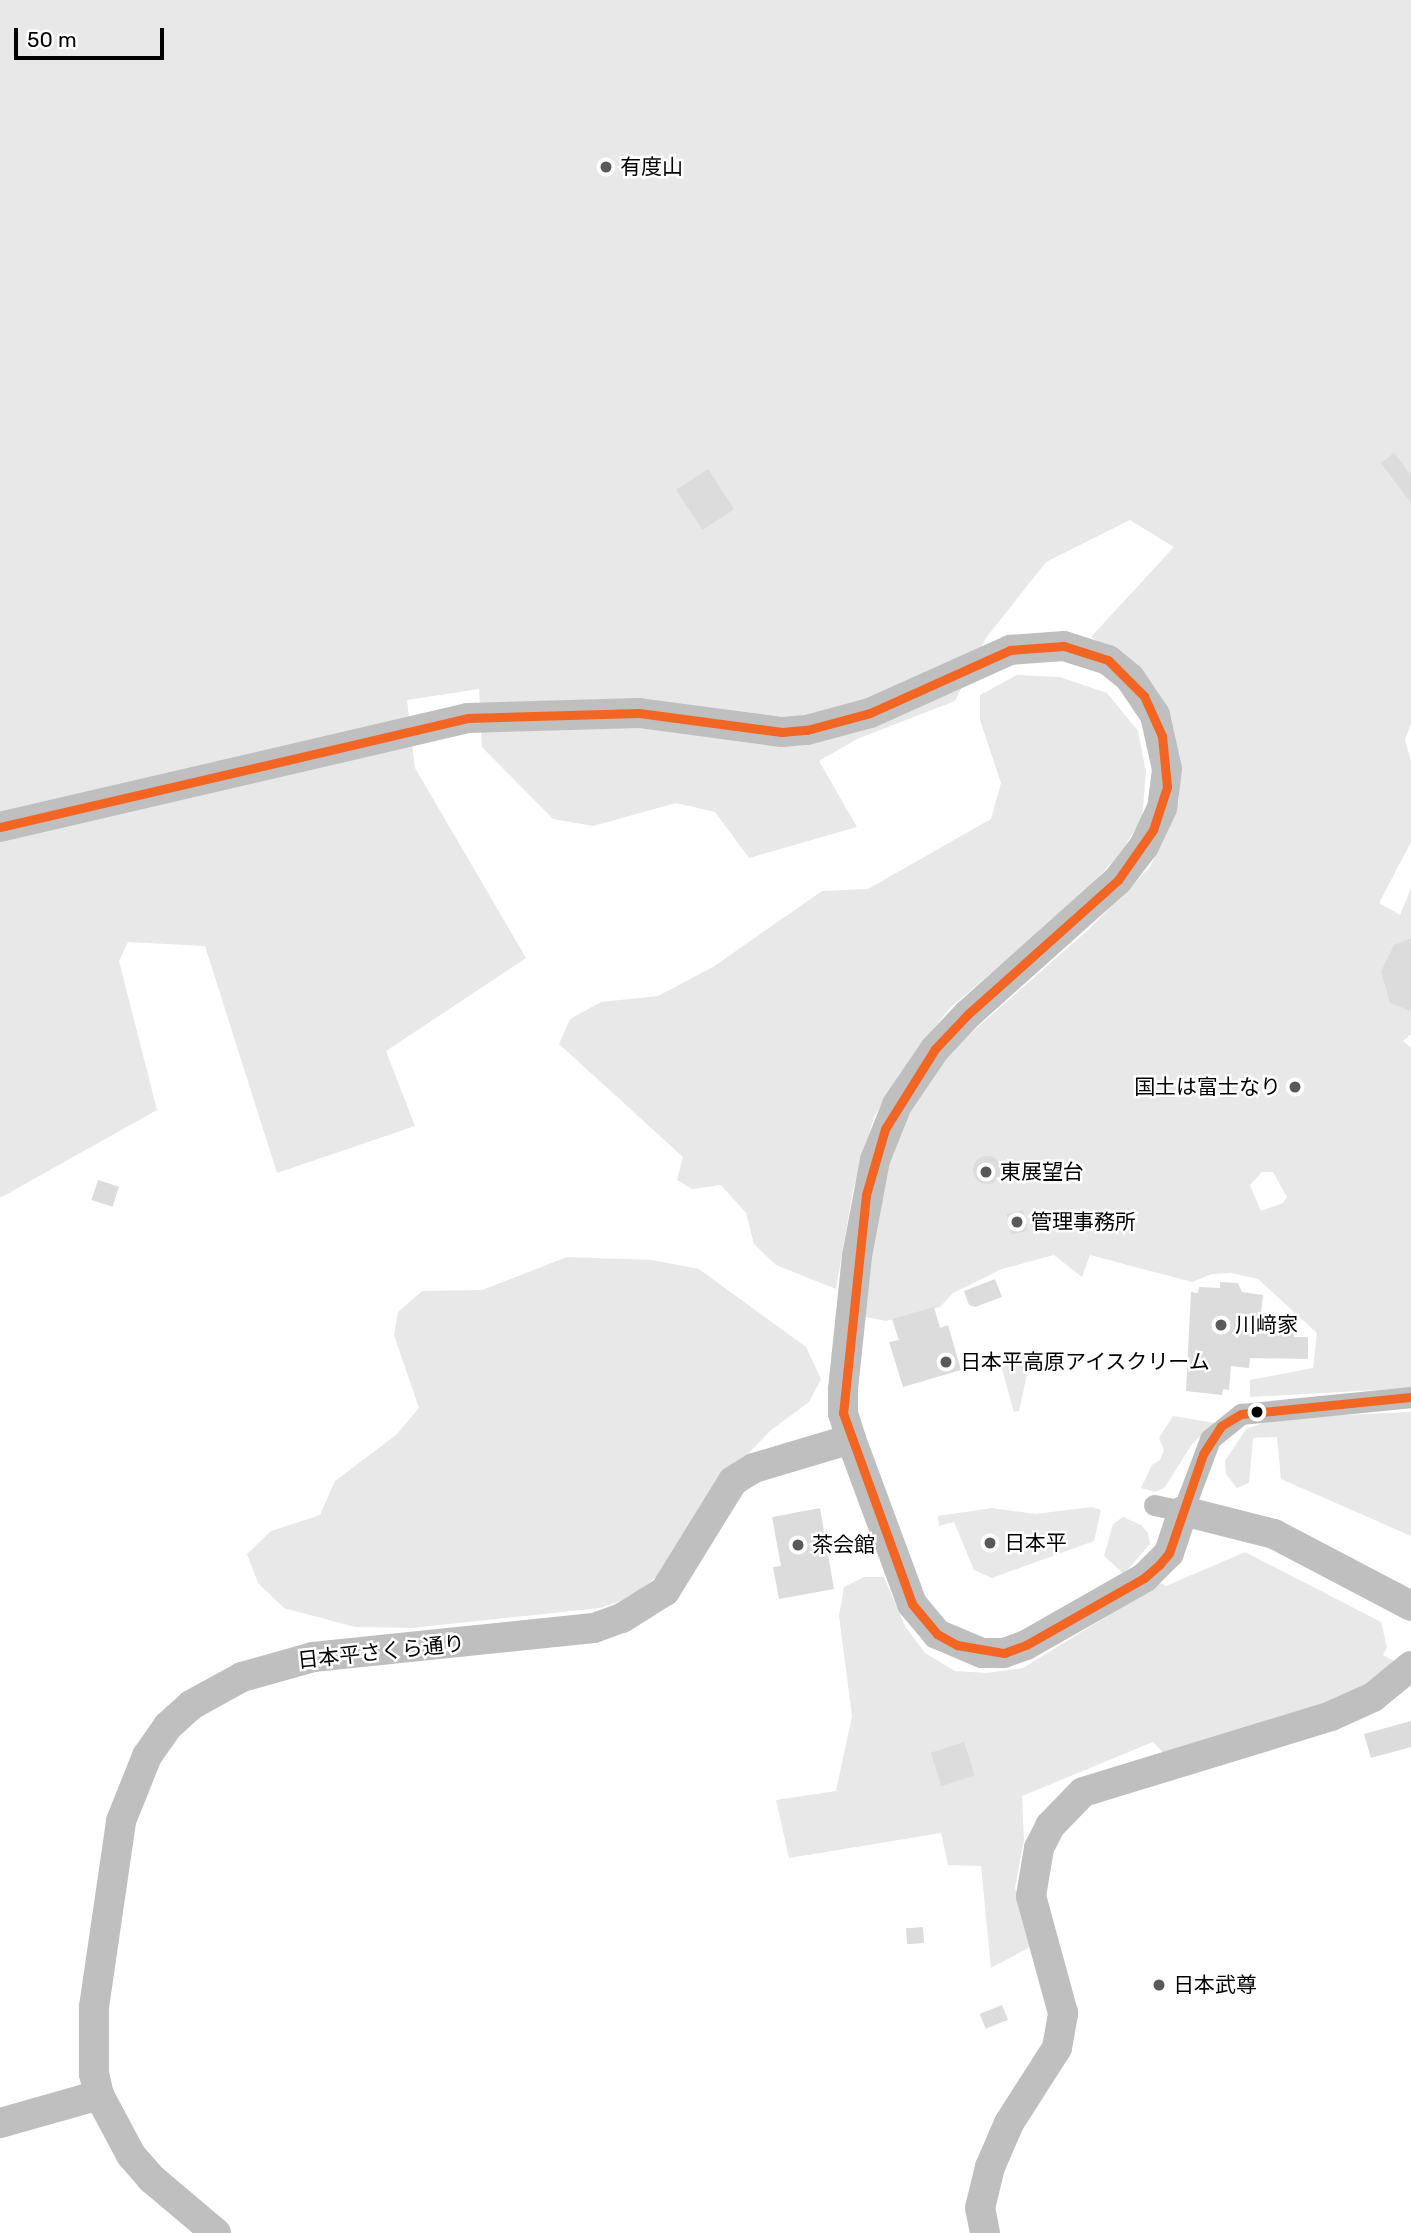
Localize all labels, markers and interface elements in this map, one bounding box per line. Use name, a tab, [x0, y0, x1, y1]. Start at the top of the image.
scale bar	[18, 14, 168, 58]
text: 50 m	[27, 27, 77, 52]
place label: 有度山	[620, 154, 683, 180]
marker: 有度山	[598, 159, 614, 175]
place label: 国土は富士なり	[1134, 1074, 1281, 1100]
marker: 国土は富士なり	[1287, 1079, 1303, 1095]
place label: 東展望台	[1000, 1159, 1084, 1185]
marker: 東展望台	[978, 1164, 994, 1180]
place label: 管理事務所	[1031, 1209, 1136, 1235]
marker: 管理事務所	[1009, 1214, 1025, 1230]
place label: 川﨑家	[1235, 1312, 1298, 1338]
marker: 川﨑家	[1213, 1317, 1229, 1333]
place label: 日本平高原アイスクリーム	[960, 1349, 1212, 1375]
marker: 日本平高原アイスクリーム	[938, 1354, 954, 1370]
unlabelled marker	[1250, 1405, 1264, 1419]
place label: 日本平	[1004, 1530, 1067, 1556]
place label: 茶会館	[812, 1532, 875, 1558]
marker: 日本平	[982, 1535, 998, 1551]
marker: 茶会館	[790, 1537, 806, 1553]
street label: 日本平さくら通り	[296, 1631, 466, 1673]
place label: 日本武尊	[1173, 1972, 1257, 1998]
marker: 日本武尊	[1151, 1977, 1167, 1993]

